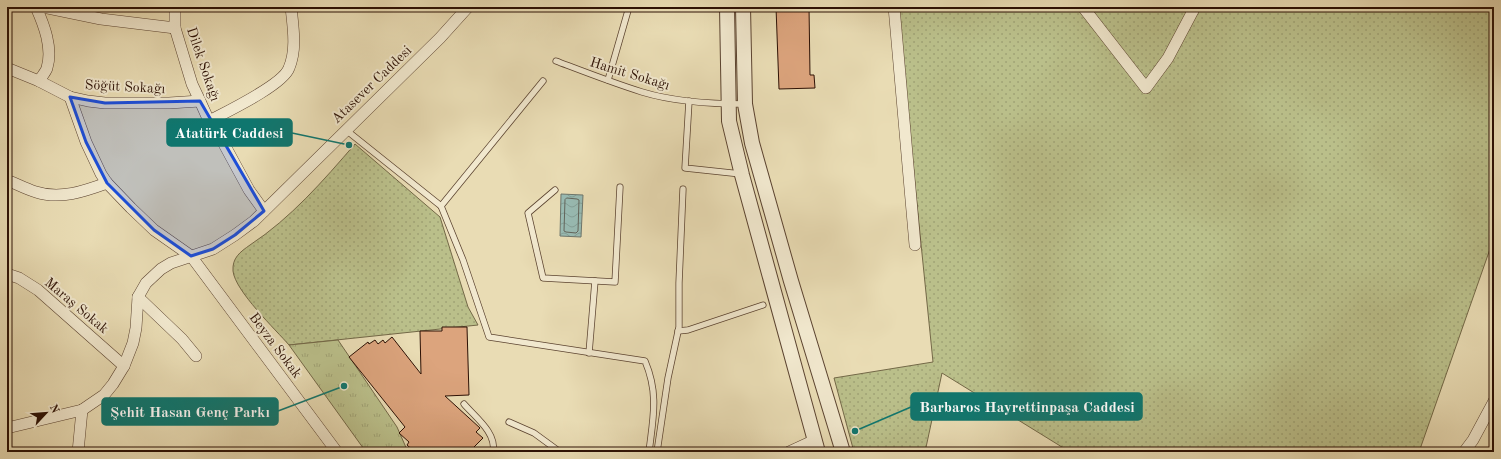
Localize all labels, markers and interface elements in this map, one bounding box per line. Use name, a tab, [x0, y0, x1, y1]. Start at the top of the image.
street label: Dilek Sokağı	[184, 26, 222, 103]
street label: Atasever Caddesi	[329, 43, 415, 126]
street label: Hamit Sokağı	[588, 55, 672, 93]
street label: Söğüt Sokağı	[84, 78, 166, 96]
callout: Atatürk Caddesi̇	[167, 119, 292, 146]
text: Atatürk Caddesi̇	[175, 127, 283, 142]
street label: Maraş Sokak	[42, 275, 111, 336]
street label: Beyza Sokak	[246, 310, 304, 381]
north arrow	[26, 393, 66, 433]
callout: Barbaros Hayrettinpaşa Caddesi	[911, 393, 1142, 420]
callout: Şehit Hasan Genç Parkı	[102, 398, 278, 425]
text: Barbaros Hayrettinpaşa Caddesi	[919, 401, 1135, 416]
text: N	[47, 403, 61, 416]
text: Şehit Hasan Genç Parkı	[110, 406, 270, 421]

